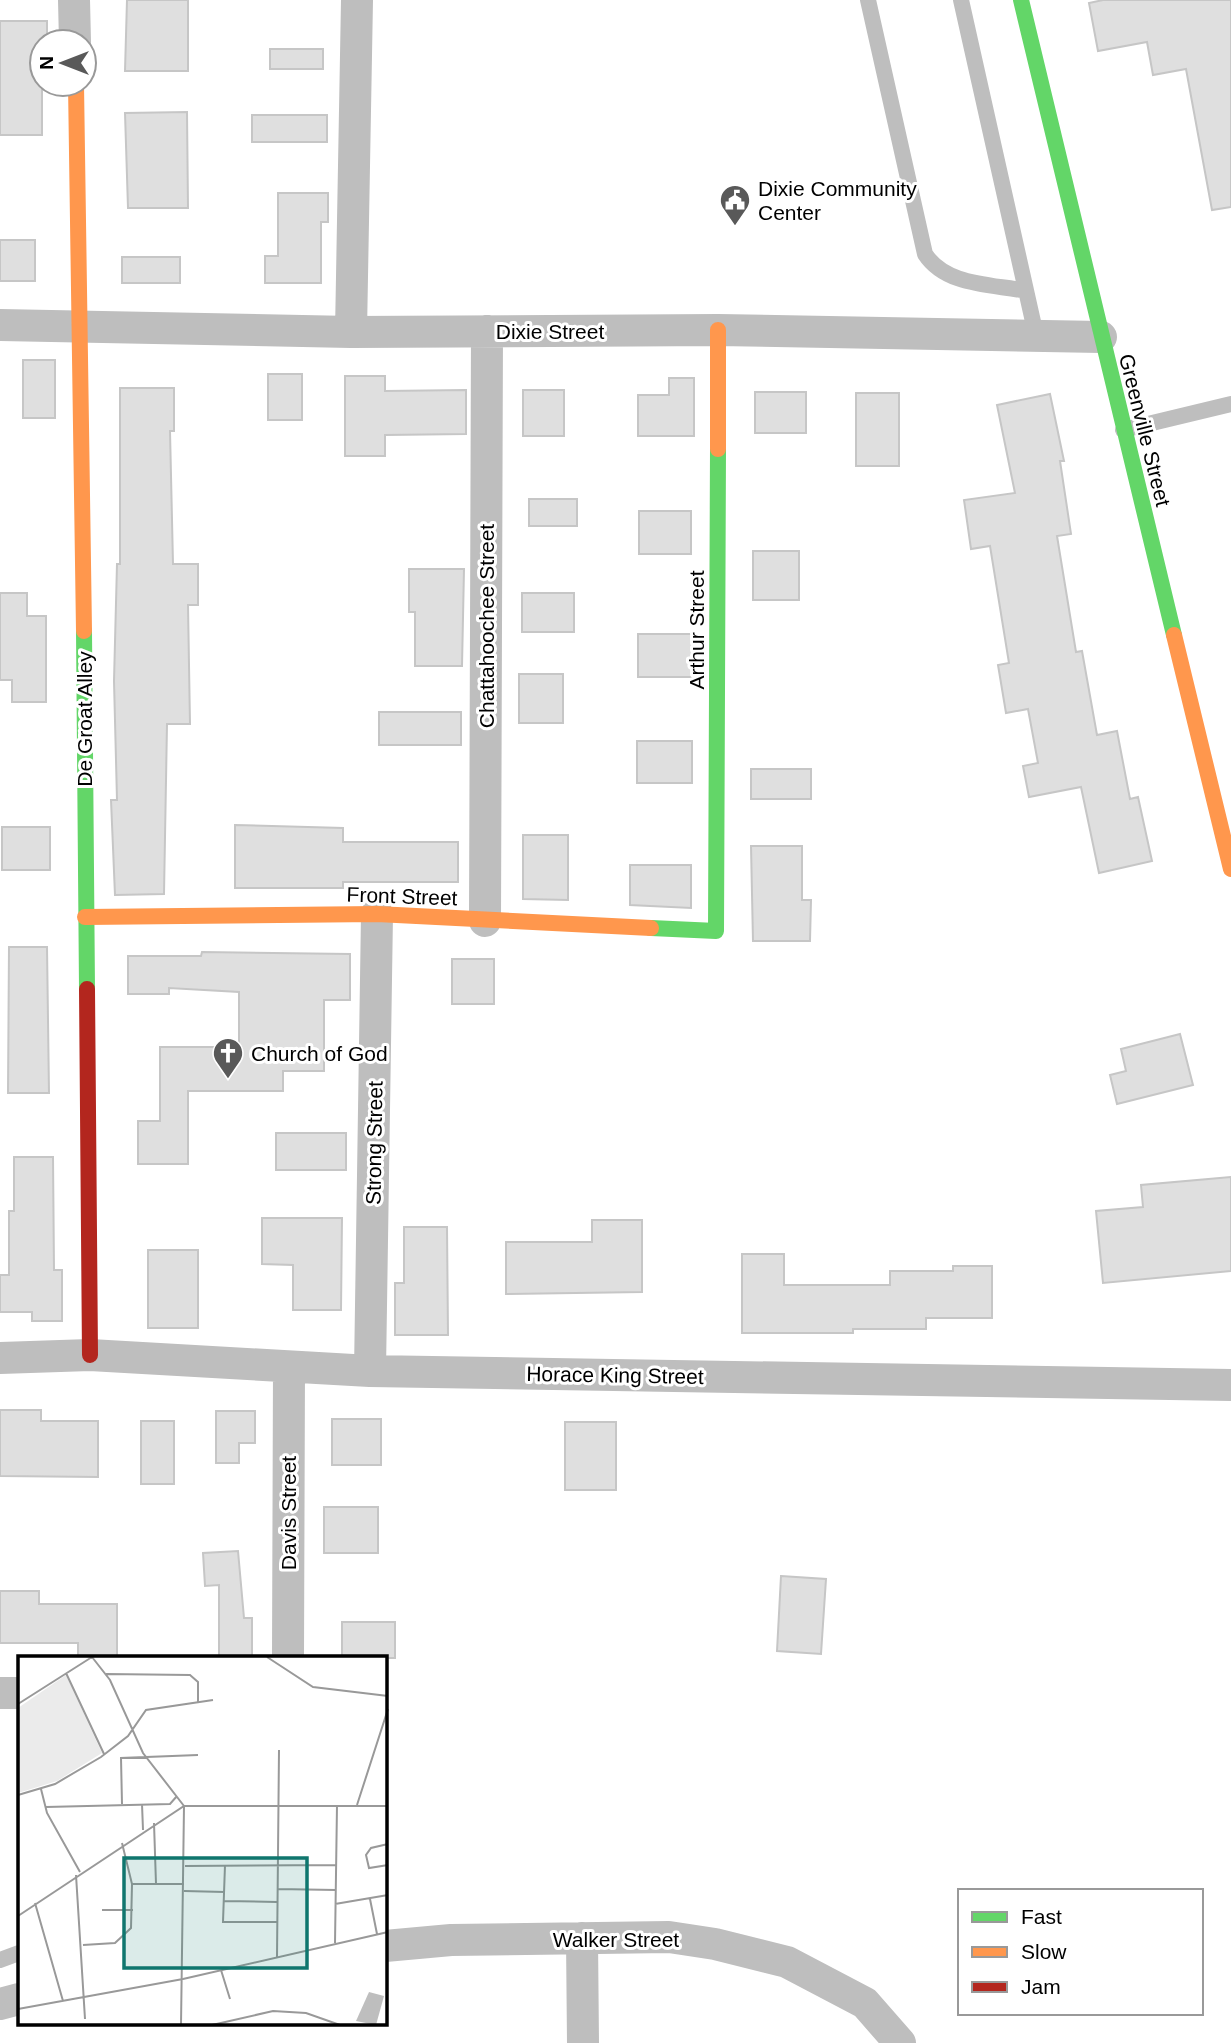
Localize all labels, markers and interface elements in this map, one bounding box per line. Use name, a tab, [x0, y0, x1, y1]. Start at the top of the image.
north arrow	[28, 28, 98, 98]
text: N	[36, 56, 57, 70]
place label: Dixie Community Center	[758, 177, 917, 224]
public building icon: Dixie Community Center	[718, 183, 752, 227]
street label: Dixie Street	[496, 320, 604, 343]
street label: Greenville Street	[1115, 351, 1175, 509]
street label: Chattahoochee Street	[475, 524, 498, 728]
street label: Arthur Street	[685, 570, 708, 690]
street label: De Groat Alley	[73, 651, 96, 787]
street label: Front Street	[346, 883, 458, 909]
church icon: Church of God	[211, 1036, 245, 1080]
place label: Church of God	[251, 1042, 388, 1065]
street label: Strong Street	[361, 1081, 387, 1205]
street label: Horace King Street	[526, 1362, 704, 1388]
street label: Davis Street	[277, 1456, 300, 1570]
inset map	[18, 1656, 387, 2025]
legend	[958, 1889, 1203, 2015]
text: Fast	[1021, 1905, 1062, 1928]
street label: Walker Street	[553, 1928, 679, 1951]
text: Slow	[1021, 1940, 1067, 1963]
text: Jam	[1021, 1975, 1061, 1998]

